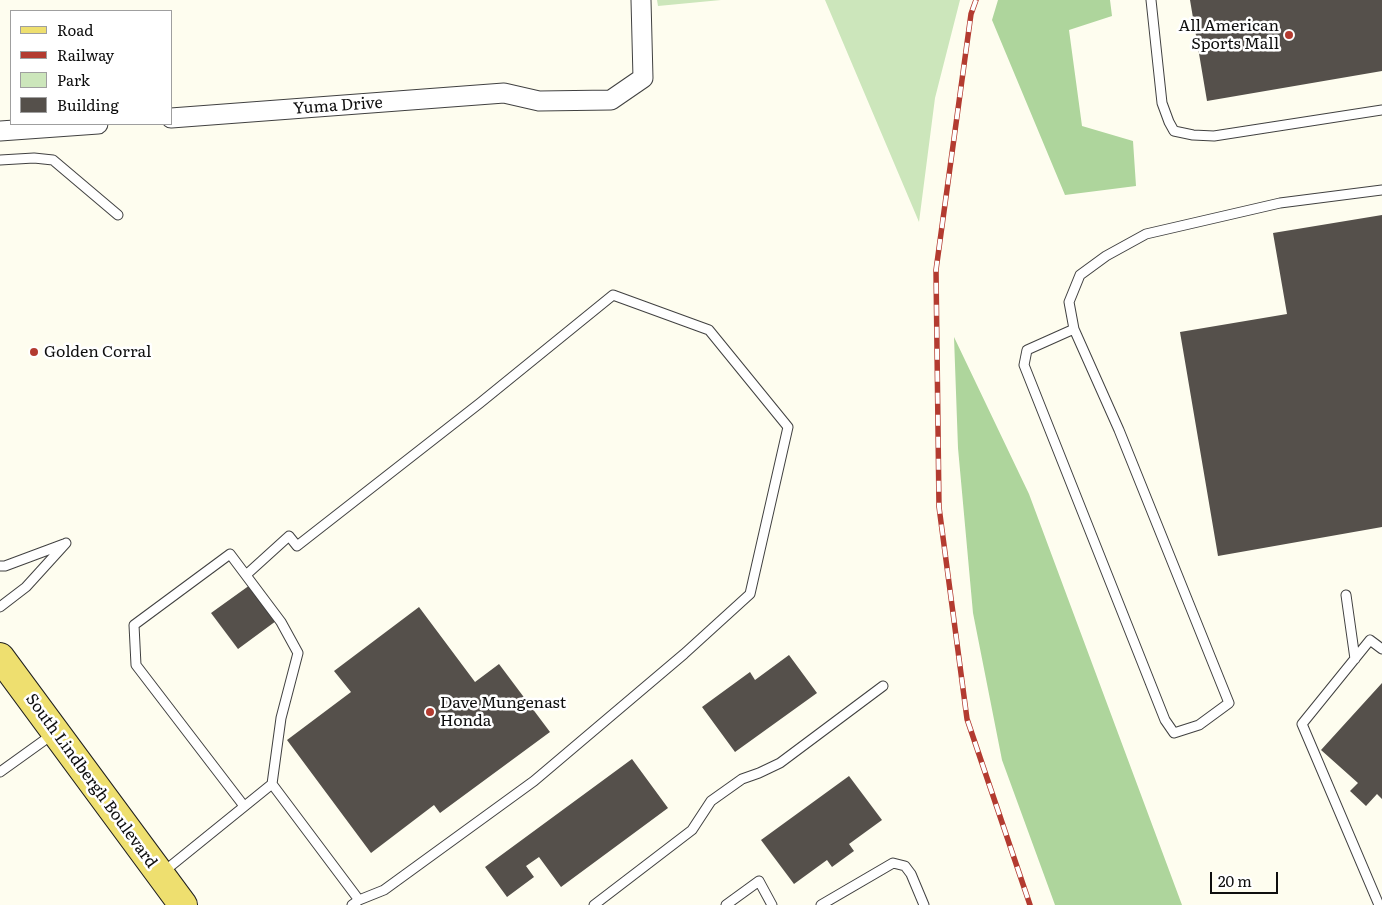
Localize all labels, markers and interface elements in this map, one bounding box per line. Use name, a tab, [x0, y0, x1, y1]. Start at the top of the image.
legend	[10, 10, 172, 125]
place label: All American Sports Mall	[1178, 16, 1279, 54]
text: Road	[57, 18, 93, 41]
marker: All American Sports Mall	[1283, 29, 1295, 41]
text: Railway	[57, 43, 114, 66]
text: Park	[57, 68, 90, 91]
text: Building	[57, 93, 119, 116]
street label: Yuma Drive	[293, 93, 383, 119]
place label: Golden Corral	[44, 342, 151, 362]
marker: Golden Corral	[28, 346, 40, 358]
street label: South Lindbergh Boulevard	[21, 690, 161, 872]
place label: Dave Mungenast Honda	[440, 693, 566, 731]
marker: Dave Mungenast Honda	[424, 706, 436, 718]
scale bar	[1212, 862, 1280, 894]
text: 20 m	[1218, 869, 1252, 892]

